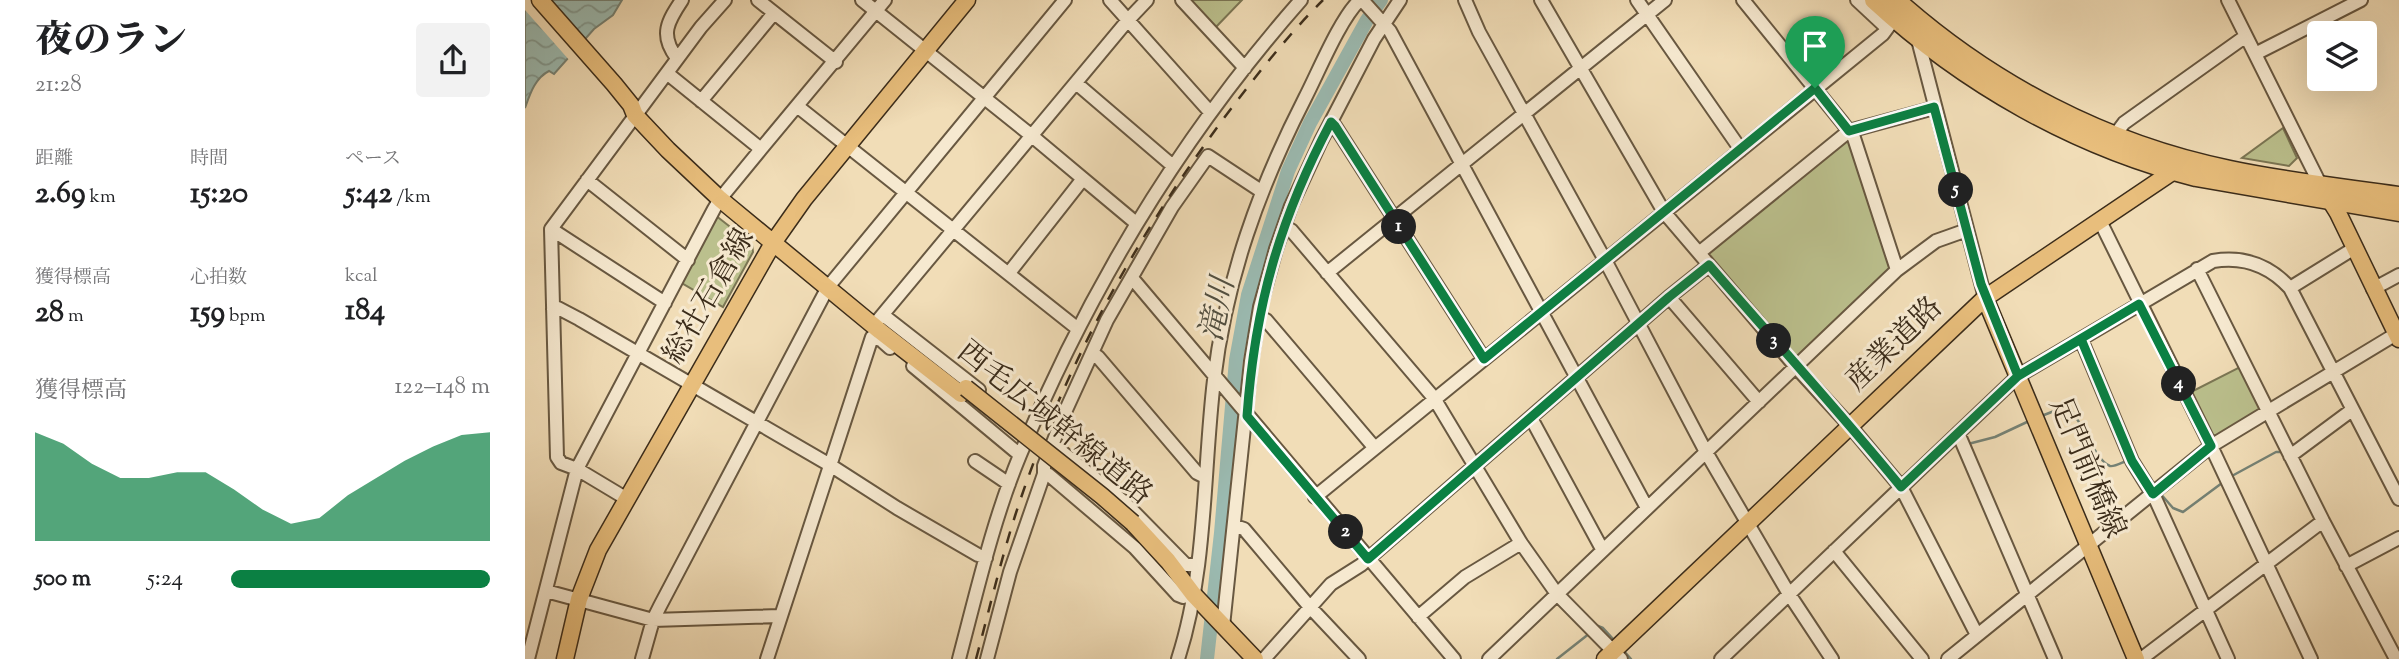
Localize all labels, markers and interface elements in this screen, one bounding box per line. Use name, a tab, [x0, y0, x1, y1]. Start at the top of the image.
text: 夜のラン	[35, 16, 187, 70]
pin	[1785, 16, 1845, 88]
map controls	[2307, 21, 2377, 91]
button: layers	[2307, 21, 2377, 91]
button: share	[416, 23, 490, 97]
icon: arrive	[1796, 27, 1834, 65]
text: 21:28	[35, 69, 82, 102]
text: 距離	[35, 146, 73, 173]
text: 時間	[190, 146, 228, 173]
text: ペース	[345, 146, 401, 173]
pin: 5	[1939, 172, 1973, 208]
text: 2.69	[35, 173, 86, 216]
text: 15:20	[190, 173, 248, 216]
text: 5:42	[345, 173, 392, 216]
text: 5	[1952, 176, 1959, 203]
text: km	[86, 184, 116, 211]
text: /km	[392, 184, 431, 211]
pin: 1	[1381, 210, 1417, 244]
text: 1	[1395, 213, 1402, 240]
street label: 総社石倉線	[654, 221, 766, 373]
text: kcal	[345, 263, 378, 290]
text: 獲得標高	[35, 265, 111, 292]
text: 心拍数	[190, 265, 247, 292]
water label: 滝川	[1190, 271, 1249, 346]
street label: 産業道路	[1837, 288, 1953, 402]
text: 184	[345, 290, 385, 333]
text: 28	[35, 292, 64, 335]
text: 159	[190, 292, 225, 335]
text: m	[64, 303, 84, 330]
text: bpm	[225, 303, 266, 330]
pin: 3	[1757, 324, 1791, 358]
text: 3	[1770, 327, 1777, 354]
street label: 西毛広域幹線道路	[947, 332, 1161, 516]
pin: 4	[2161, 366, 2197, 402]
text: 4	[2174, 370, 2183, 397]
text: 122–148 m	[395, 371, 490, 404]
text: 獲得標高	[35, 375, 127, 408]
street label: 足門前橋線	[2037, 391, 2135, 545]
pin: 2	[1329, 514, 1363, 550]
text: 2	[1341, 518, 1350, 545]
text: 500 m	[35, 563, 91, 596]
text: 5:24	[147, 563, 183, 596]

